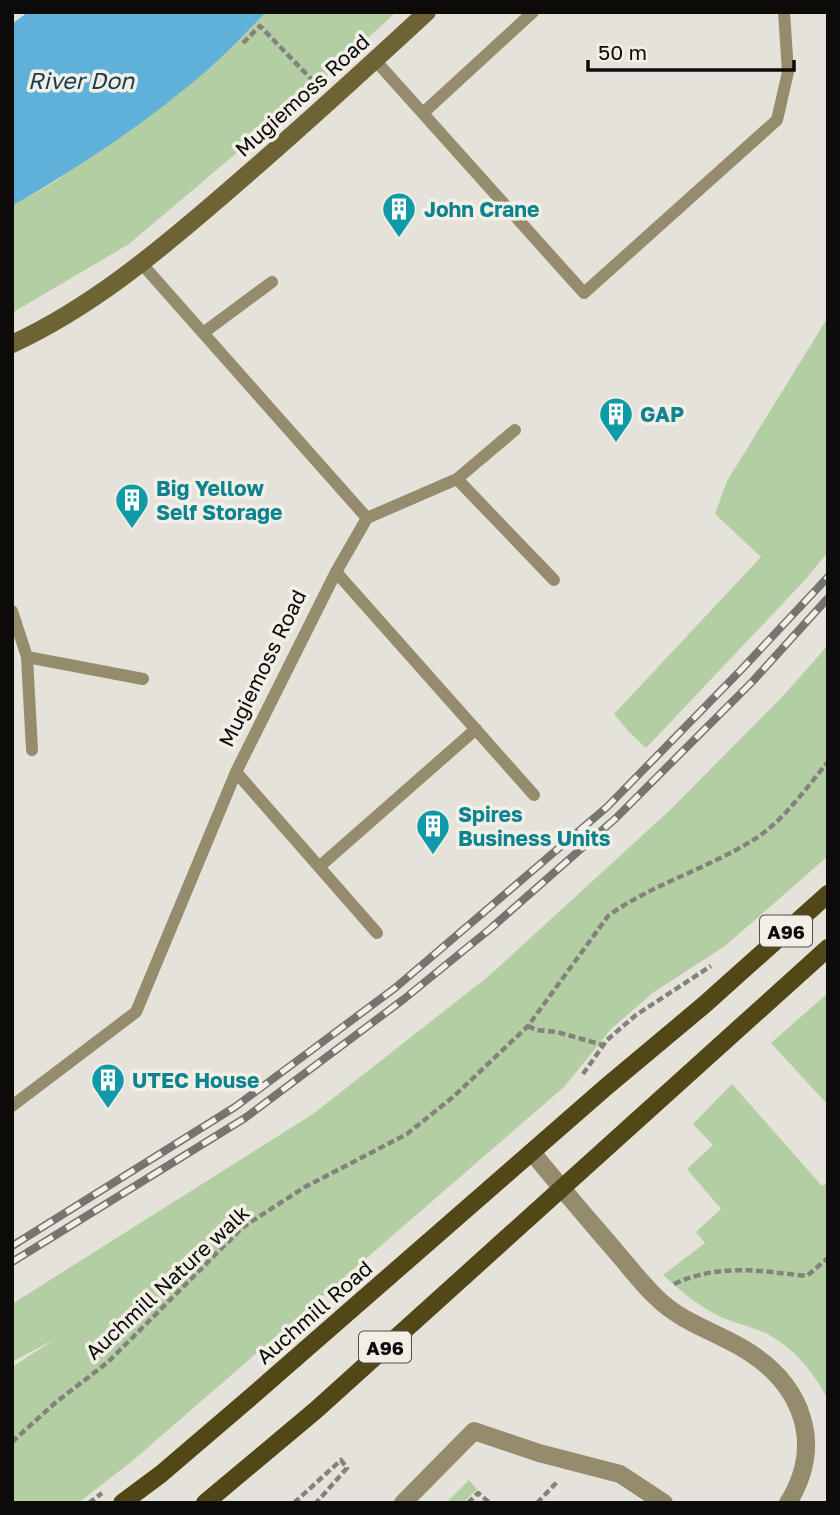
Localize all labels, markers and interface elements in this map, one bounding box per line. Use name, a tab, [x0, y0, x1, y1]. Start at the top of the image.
street label: Mugiemoss Road	[230, 28, 374, 162]
scale bar	[588, 28, 794, 72]
text: 50 m	[598, 39, 647, 65]
water label: River Don	[28, 66, 135, 94]
building icon: John Crane	[380, 190, 418, 239]
place label: John Crane	[424, 196, 539, 222]
building icon: GAP	[597, 395, 635, 444]
place label: GAP	[640, 401, 684, 427]
place label: Big Yellow Self Storage	[156, 475, 282, 525]
building icon: Big Yellow Self Storage	[113, 481, 151, 530]
street label: Mugiemoss Road	[213, 585, 311, 751]
place label: Spires Business Units	[458, 801, 611, 851]
building icon: Spires Business Units	[414, 807, 452, 856]
road number: A96	[760, 916, 812, 946]
building icon: UTEC House	[89, 1061, 127, 1110]
place label: UTEC House	[132, 1067, 259, 1093]
street label: Auchmill Nature walk	[80, 1199, 255, 1365]
street label: Auchmill Road	[251, 1255, 377, 1369]
road number: A96	[359, 1331, 411, 1362]

